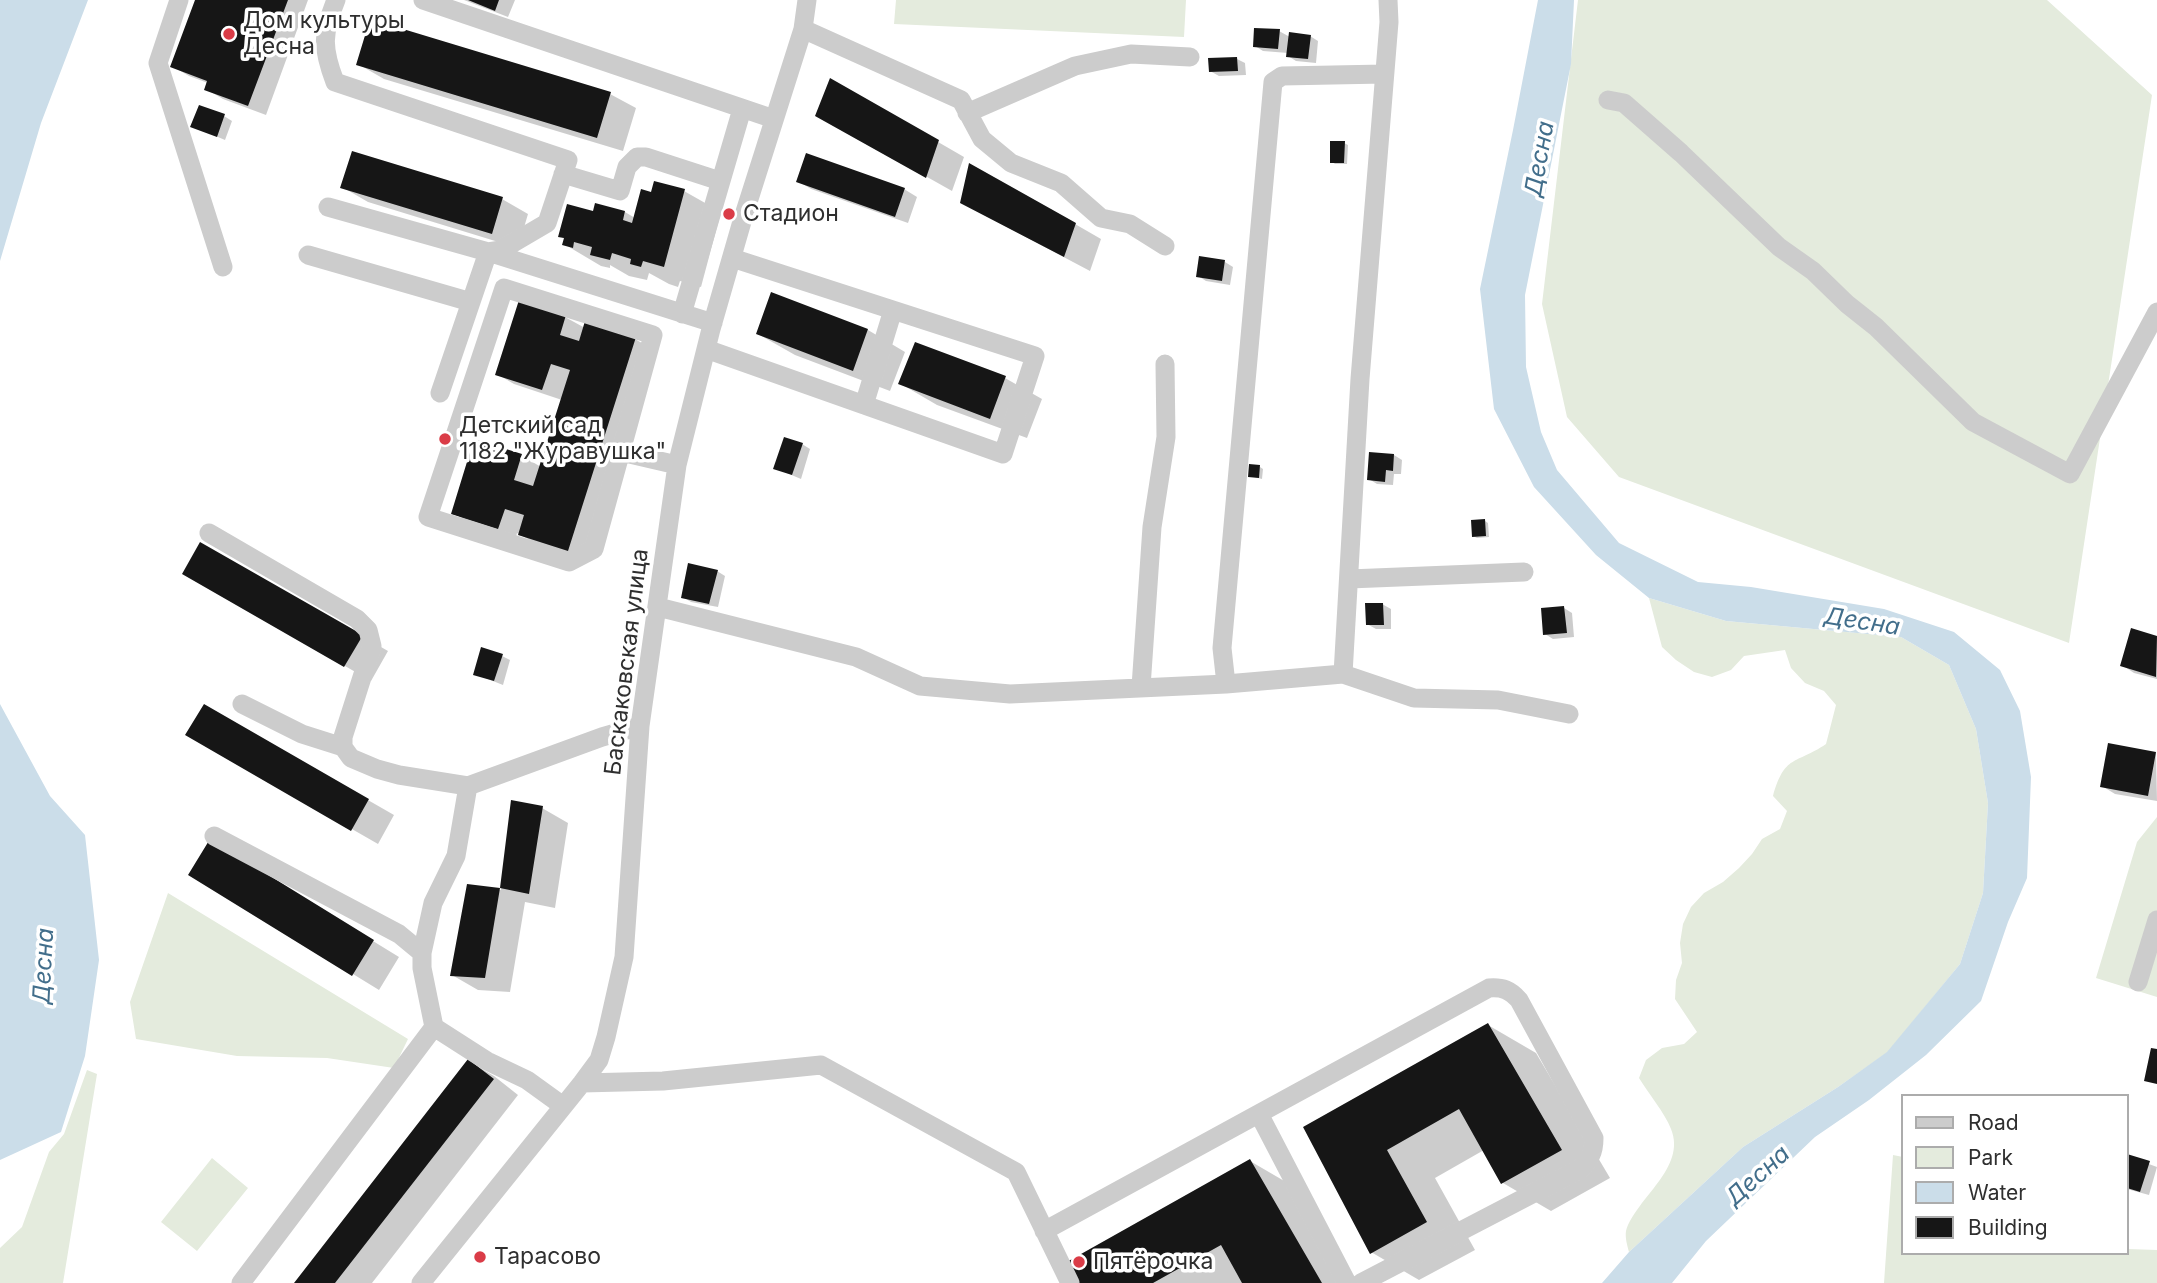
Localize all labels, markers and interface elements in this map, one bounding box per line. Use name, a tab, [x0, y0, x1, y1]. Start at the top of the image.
place label: Дом культуры Десна	[243, 7, 405, 61]
marker: Дом культуры Десна	[221, 26, 237, 42]
water label: Десна	[1519, 119, 1561, 199]
place label: Стадион	[743, 200, 839, 228]
marker: Стадион	[721, 206, 737, 222]
place label: Детский сад 1182 "Журавушка"	[459, 412, 666, 466]
marker: Детский сад 1182 "Журавушка"	[437, 431, 453, 447]
street label: Баскаковская улица	[599, 547, 655, 777]
water label: Десна	[1822, 602, 1902, 642]
water label: Десна	[28, 927, 60, 1005]
legend	[1902, 1094, 2129, 1255]
text: Road	[1968, 1110, 2019, 1135]
water label: Десна	[1720, 1140, 1796, 1212]
text: Park	[1968, 1145, 2013, 1170]
text: Water	[1968, 1180, 2026, 1205]
text: Building	[1968, 1215, 2048, 1240]
place label: Тарасово	[494, 1243, 601, 1271]
place label: Пятёрочка	[1093, 1248, 1213, 1276]
marker: Тарасово	[472, 1249, 488, 1265]
marker: Пятёрочка	[1071, 1254, 1087, 1270]

